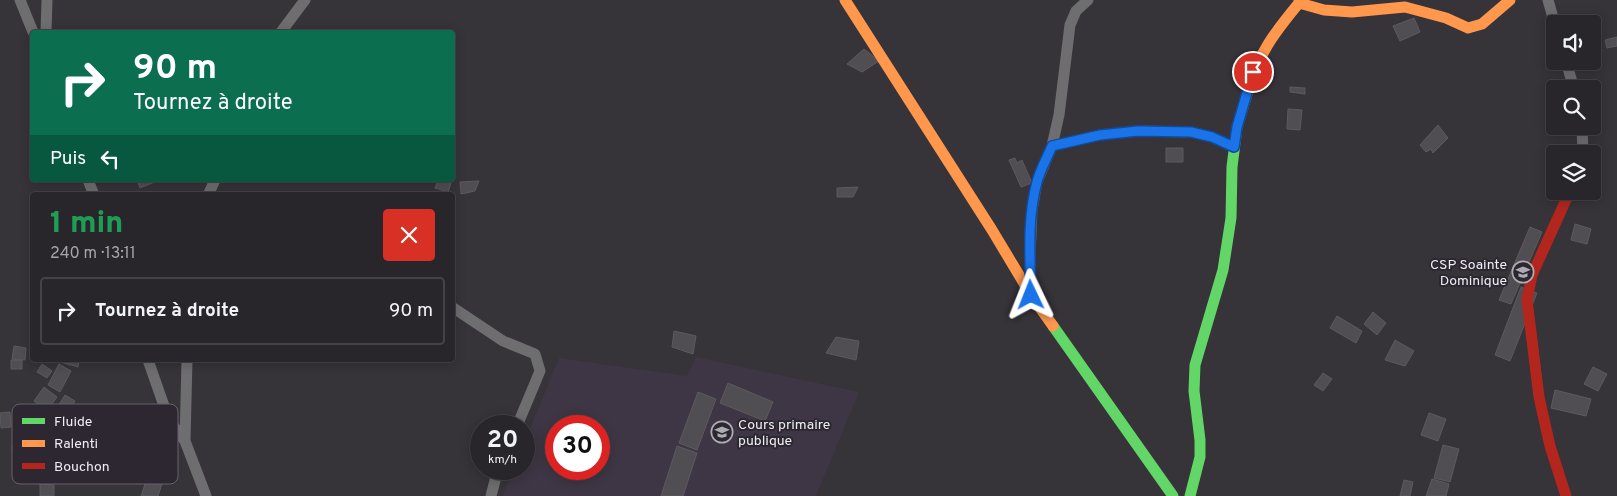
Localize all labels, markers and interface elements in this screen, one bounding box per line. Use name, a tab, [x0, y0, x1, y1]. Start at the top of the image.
map controls	[1546, 15, 1601, 200]
button: sound	[1546, 15, 1601, 70]
text: 90 m	[133, 47, 217, 91]
icon: right	[50, 50, 115, 115]
pin	[1232, 51, 1274, 93]
icon: arrive	[1239, 58, 1267, 86]
button: search	[1546, 80, 1601, 135]
text: Tournez à droite	[133, 90, 293, 117]
icon: left	[96, 145, 124, 173]
button: layers	[1546, 145, 1601, 200]
text: Puis	[50, 147, 86, 171]
text: 1 min	[50, 206, 123, 243]
button: close	[383, 209, 435, 261]
text: 240 m · 13:11	[50, 244, 136, 264]
place label: CSP Soainte Dominique	[1430, 257, 1507, 290]
school or university icon: CSP Soainte Dominique	[1511, 260, 1535, 284]
position arrow	[1004, 268, 1056, 320]
icon: right	[52, 297, 80, 325]
text: Tournez à droite	[95, 299, 239, 323]
text: 90 m	[389, 299, 433, 323]
legend	[12, 404, 178, 484]
text: Fluide	[54, 414, 92, 431]
speed limit sign: 30	[545, 415, 610, 480]
place label: Cours primaire publique	[738, 417, 830, 450]
school or university icon: Cours primaire publique	[710, 420, 734, 444]
text: 20	[487, 425, 518, 457]
text: Ralenti	[54, 436, 98, 453]
text: km/h	[488, 452, 517, 468]
text: Bouchon	[54, 459, 110, 476]

